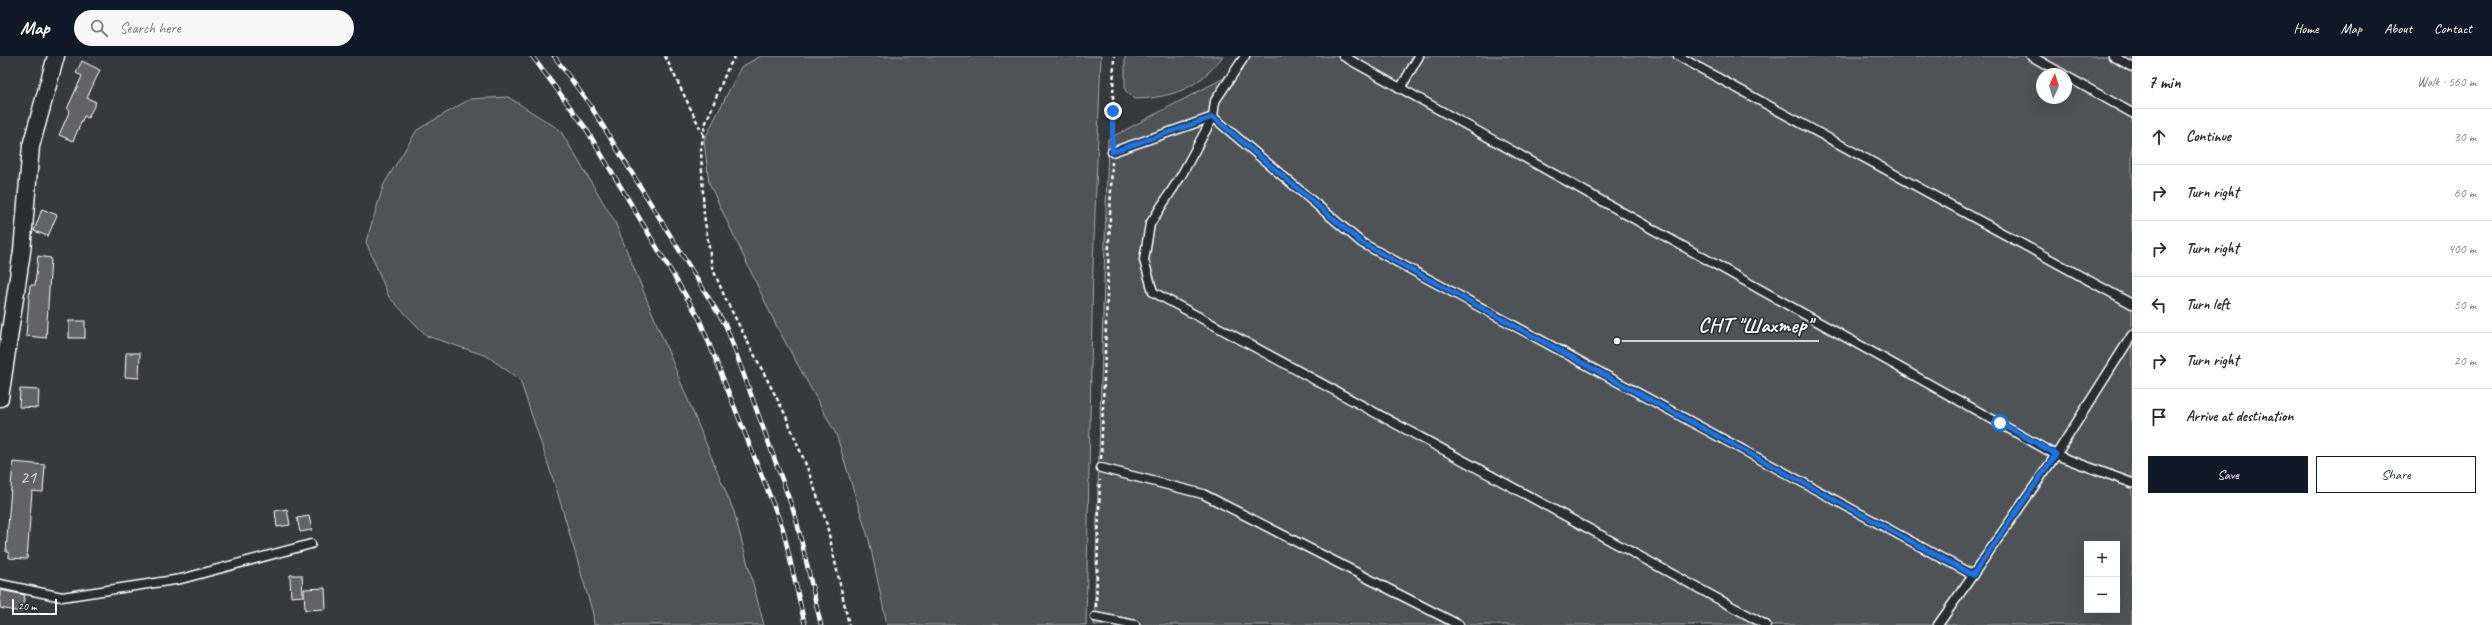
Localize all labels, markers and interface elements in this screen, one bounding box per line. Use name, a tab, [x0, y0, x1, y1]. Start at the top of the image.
search box	[74, 10, 354, 46]
text: Map	[20, 16, 50, 40]
icon: search	[88, 17, 110, 39]
text: Search here	[120, 19, 181, 38]
text: Home	[2293, 20, 2319, 37]
text: Map	[2341, 20, 2362, 37]
text: About	[2384, 20, 2412, 37]
text: Contact	[2434, 20, 2472, 37]
north arrow	[2036, 68, 2072, 104]
text: 7 min	[2148, 72, 2181, 93]
text: Walk · 560 m	[2417, 74, 2476, 90]
route end	[1104, 102, 1122, 120]
icon: ahead	[2148, 126, 2170, 148]
text: Continue	[2186, 127, 2231, 146]
text: 30 m	[2454, 129, 2476, 145]
icon: right	[2148, 182, 2170, 204]
text: Turn right	[2186, 183, 2239, 202]
text: 60 m	[2454, 185, 2476, 201]
icon: right	[2148, 238, 2170, 260]
text: Turn right	[2186, 239, 2239, 258]
text: 400 m	[2448, 241, 2476, 257]
icon: left	[2148, 294, 2170, 316]
text: Turn left	[2186, 295, 2229, 314]
text: 50 m	[2454, 297, 2476, 313]
callout: СНТ "Шахтер"	[1690, 308, 1819, 341]
text: СНТ "Шахтер"	[1698, 312, 1817, 338]
icon: right	[2148, 350, 2170, 372]
text: Turn right	[2186, 351, 2239, 370]
text: 20 m	[2454, 353, 2476, 369]
icon: arrive	[2148, 406, 2170, 428]
text: Arrive at destination	[2186, 407, 2293, 426]
route start	[1991, 414, 2009, 432]
button: Save	[2148, 456, 2308, 493]
button: Share	[2316, 456, 2476, 493]
house number: 21	[20, 466, 37, 488]
map controls	[2084, 541, 2120, 613]
button: +	[2084, 541, 2120, 577]
button: −	[2084, 577, 2120, 613]
scale bar	[12, 597, 57, 616]
text: 20 m	[18, 599, 37, 613]

